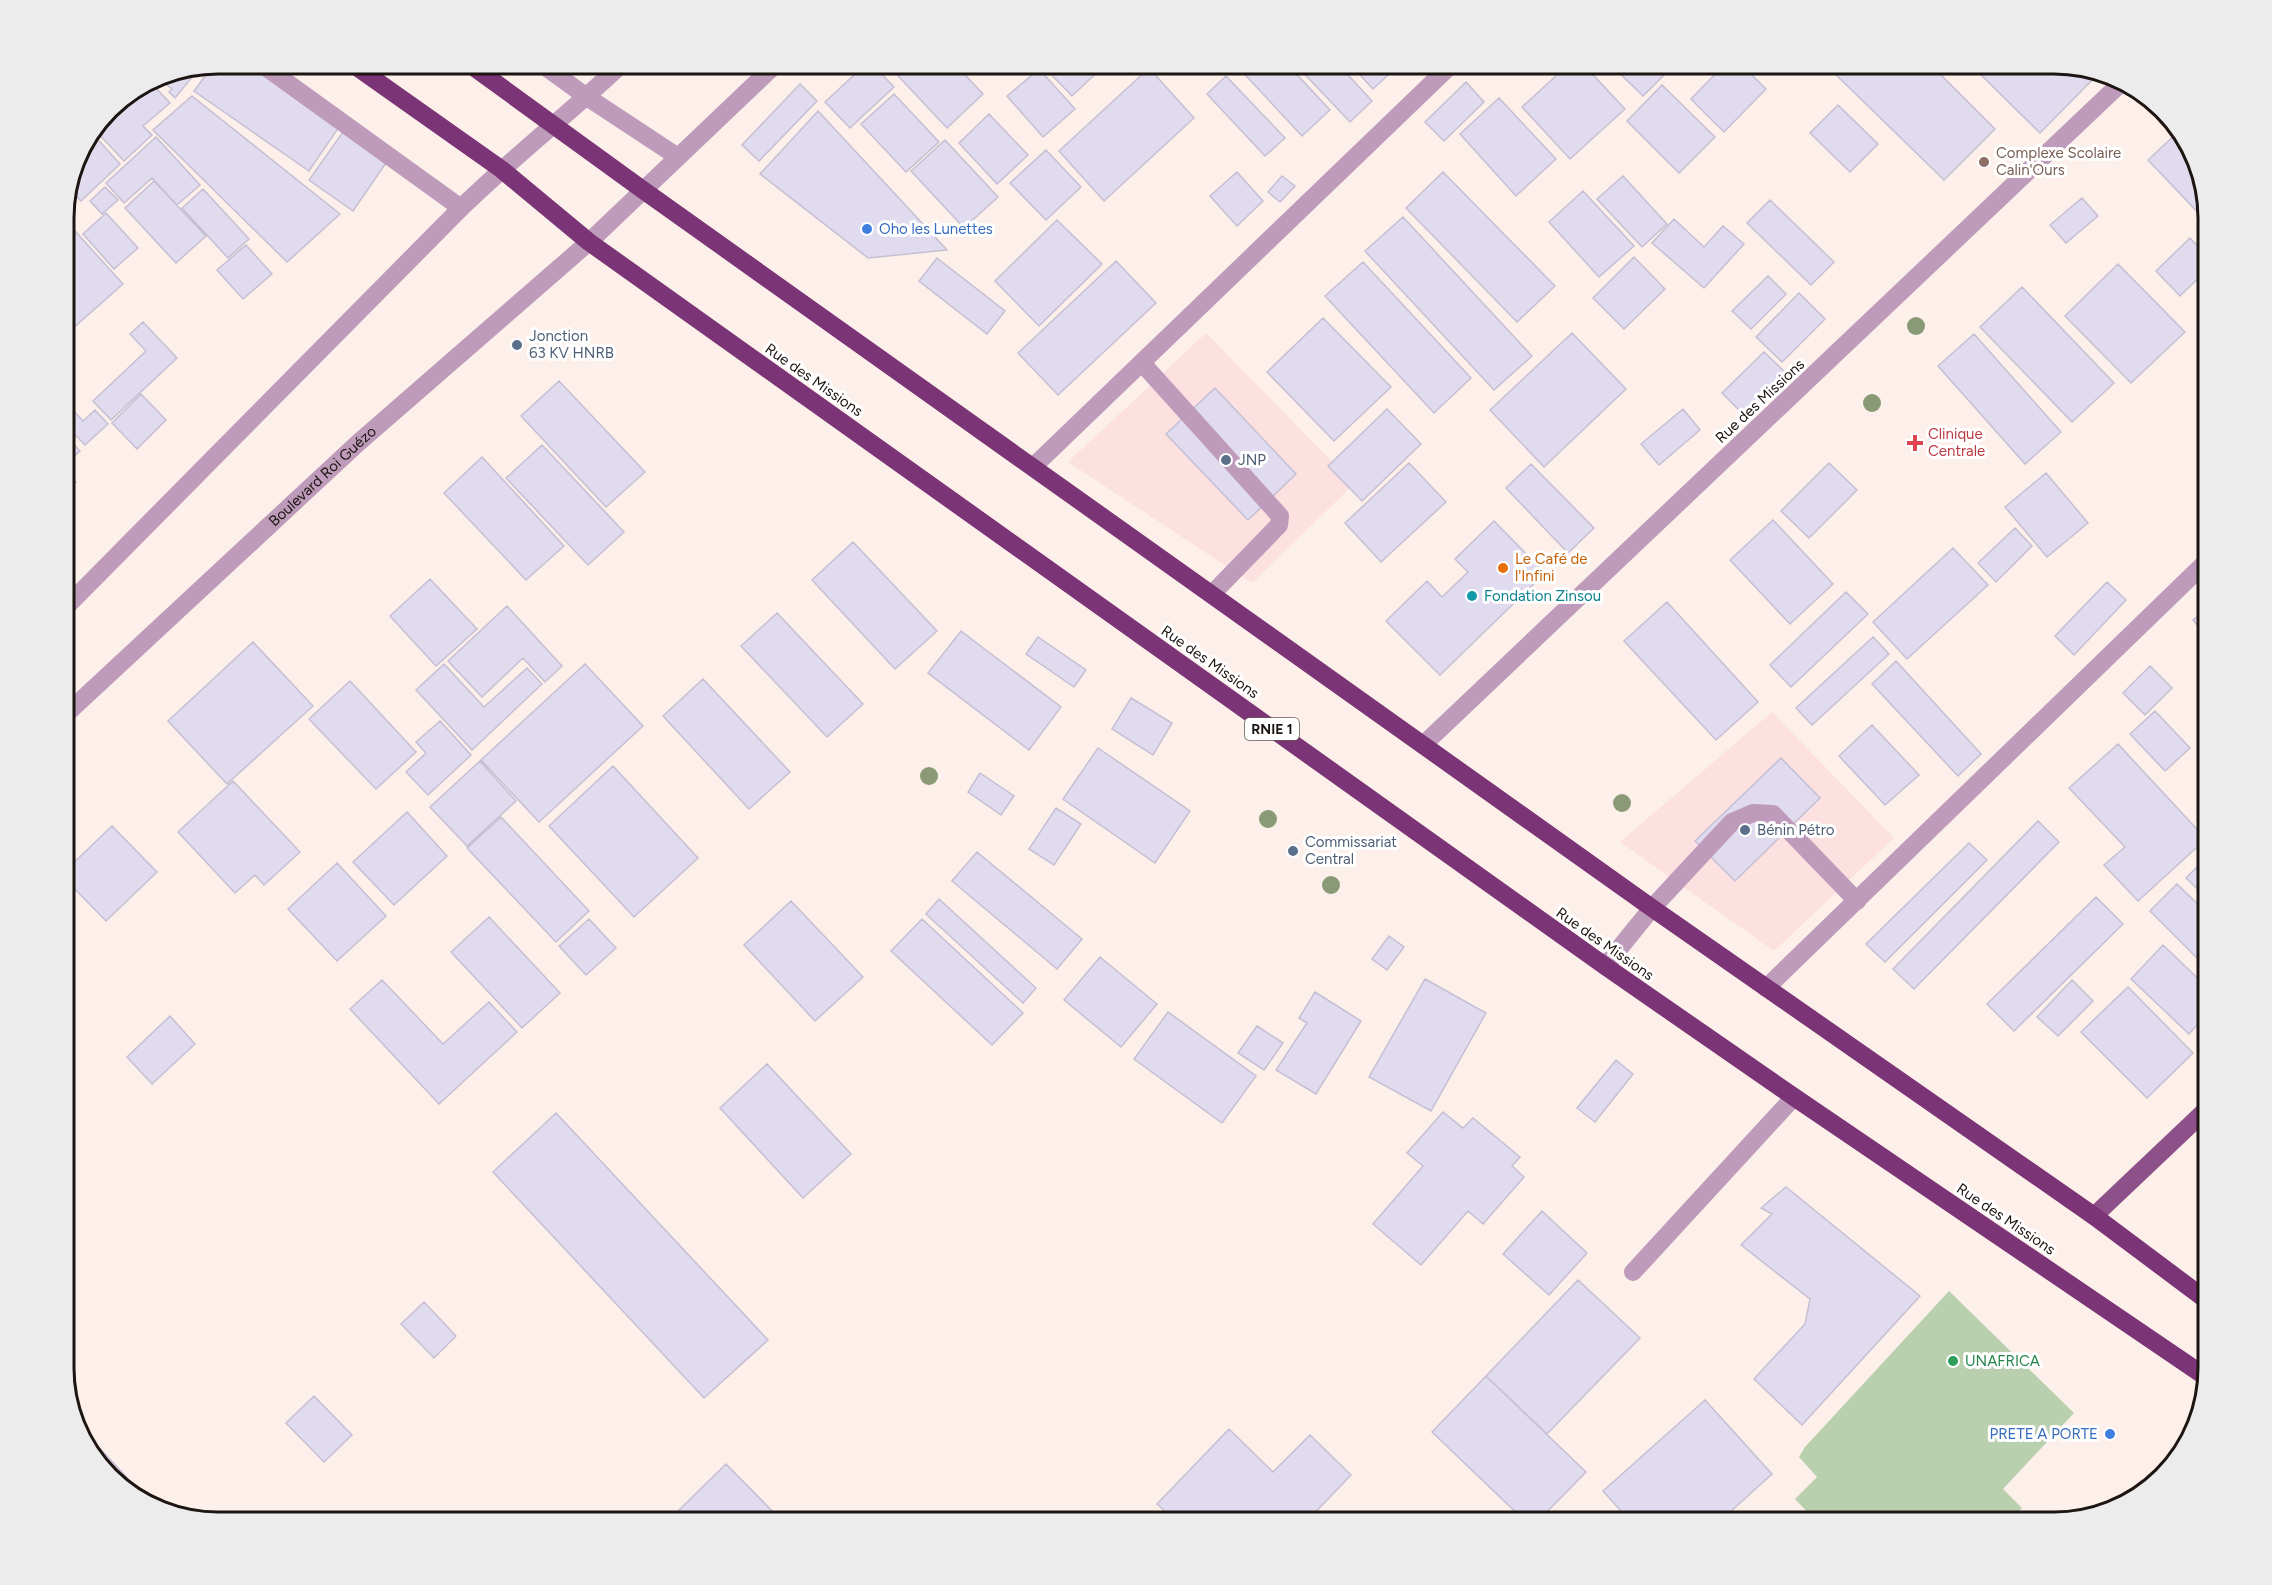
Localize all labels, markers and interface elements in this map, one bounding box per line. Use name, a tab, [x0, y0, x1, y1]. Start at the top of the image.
place label: Complexe Scolaire Calin'Ours	[1996, 144, 2121, 179]
marker: Complexe Scolaire Calin'Ours	[1977, 155, 1991, 169]
place label: Oho les Lunettes	[879, 220, 993, 238]
marker: Oho les Lunettes	[860, 222, 874, 236]
place label: Jonction 63 KV HNRB	[529, 327, 614, 362]
marker: Jonction 63 KV HNRB	[510, 338, 524, 352]
street label: Rue des Missions	[762, 340, 866, 420]
street label: Rue des Missions	[1712, 355, 1808, 447]
street label: Boulevard Roi Guézo	[265, 422, 380, 530]
place label: Clinique Centrale	[1928, 425, 1985, 460]
marker: Clinique Centrale	[1906, 434, 1924, 452]
place label: JNP	[1238, 451, 1266, 469]
marker: JNP	[1219, 453, 1233, 467]
place label: Le Café de l'Infini	[1515, 550, 1588, 585]
marker: Le Café de l'Infini	[1496, 561, 1510, 575]
place label: Fondation Zinsou	[1484, 587, 1601, 605]
marker: Fondation Zinsou	[1465, 589, 1479, 603]
street label: Rue des Missions	[1158, 622, 1262, 702]
road number: RNIE 1	[1245, 718, 1299, 740]
place label: Bénin Pétro	[1757, 821, 1835, 839]
marker: Bénin Pétro	[1738, 823, 1752, 837]
place label: Commissariat Central	[1305, 833, 1397, 868]
marker: Commissariat Central	[1286, 844, 1300, 858]
street label: Rue des Missions	[1553, 904, 1657, 984]
street label: Rue des Missions	[1953, 1179, 2059, 1259]
place label: UNAFRICA	[1965, 1352, 2040, 1370]
marker: UNAFRICA	[1946, 1354, 1960, 1368]
place label: PRETE A PORTE	[1989, 1425, 2098, 1443]
marker: PRETE A PORTE	[2103, 1427, 2117, 1441]

